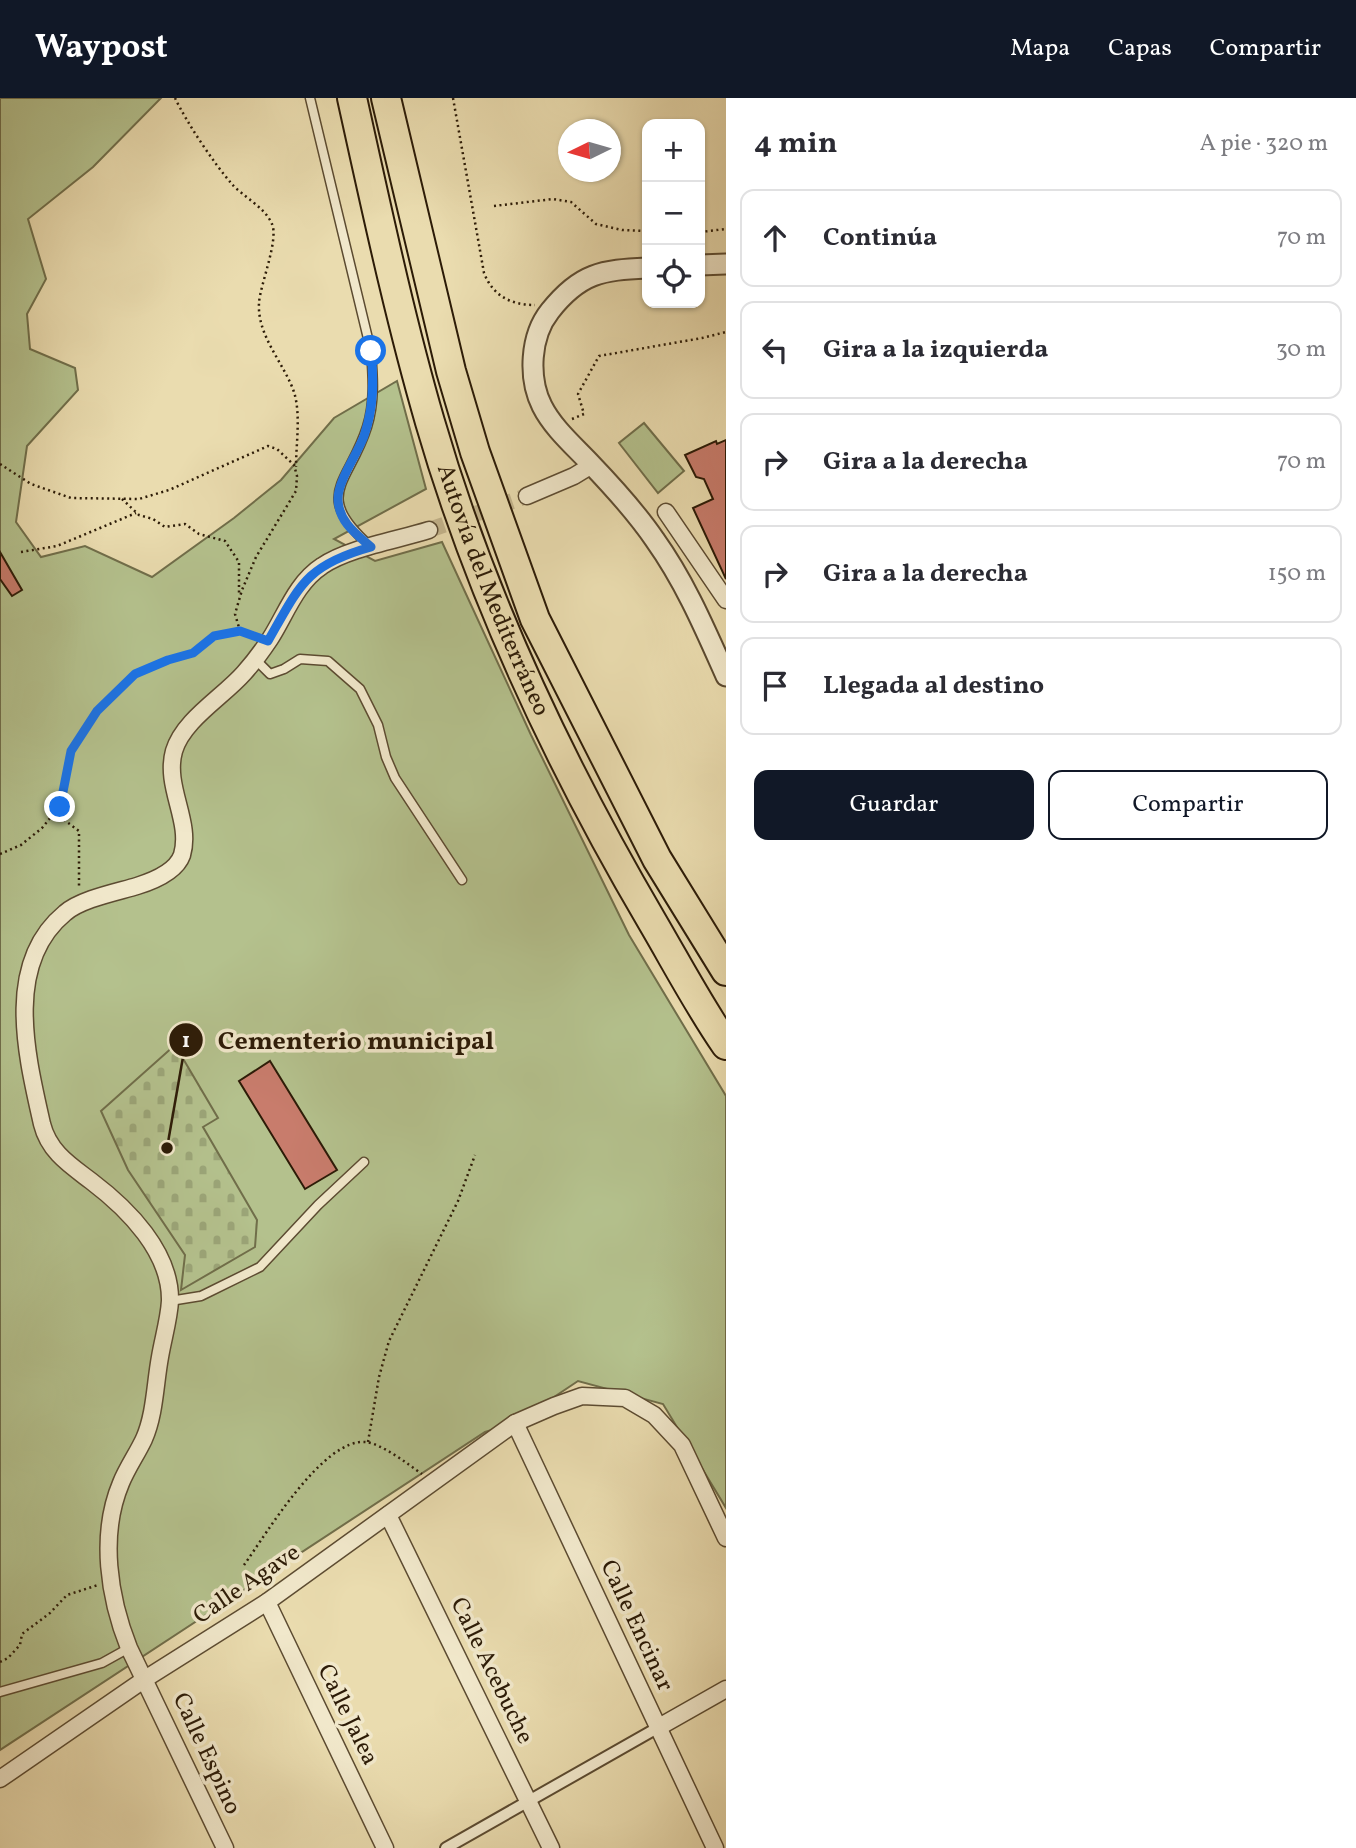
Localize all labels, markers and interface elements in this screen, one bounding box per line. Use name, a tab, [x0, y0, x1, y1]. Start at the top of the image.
text: Waypost	[35, 26, 168, 72]
text: Mapa	[1010, 32, 1070, 66]
text: Capas	[1108, 32, 1172, 66]
text: Compartir	[1210, 32, 1321, 66]
north arrow	[558, 119, 621, 182]
map controls	[642, 119, 705, 308]
button: +	[642, 119, 705, 182]
text: 4 min	[754, 123, 838, 165]
text: A pie · 320 m	[1200, 128, 1328, 160]
button: −	[642, 182, 705, 245]
icon: ahead	[756, 219, 794, 257]
text: Continúa	[823, 220, 937, 256]
text: 70 m	[1277, 222, 1326, 254]
button: locate	[642, 245, 705, 308]
icon: left	[756, 331, 794, 369]
text: Gira a la izquierda	[823, 332, 1048, 368]
text: 30 m	[1276, 334, 1326, 366]
route start	[355, 335, 386, 366]
icon: right	[756, 443, 794, 481]
text: Gira a la derecha	[823, 444, 1028, 480]
text: 70 m	[1277, 446, 1326, 478]
street label: Autovía del Mediterráneo	[427, 460, 558, 722]
icon: right	[756, 555, 794, 593]
text: Gira a la derecha	[823, 556, 1028, 592]
text: 150 m	[1268, 558, 1326, 590]
icon: arrive	[756, 667, 794, 705]
text: Llegada al destino	[823, 668, 1044, 704]
button: Guardar	[754, 770, 1034, 840]
button: Compartir	[1048, 770, 1328, 840]
route end	[44, 791, 75, 822]
callout: Cementerio municipal	[168, 1016, 508, 1063]
text: Cementerio municipal	[218, 1024, 494, 1060]
text: 1	[182, 1027, 190, 1056]
street label: Calle Agave	[187, 1537, 307, 1633]
street label: Calle Encinar	[591, 1555, 681, 1697]
street label: Calle Acebuche	[441, 1592, 541, 1750]
street label: Calle Jalea	[308, 1659, 386, 1771]
street label: Calle Espino	[163, 1687, 249, 1821]

